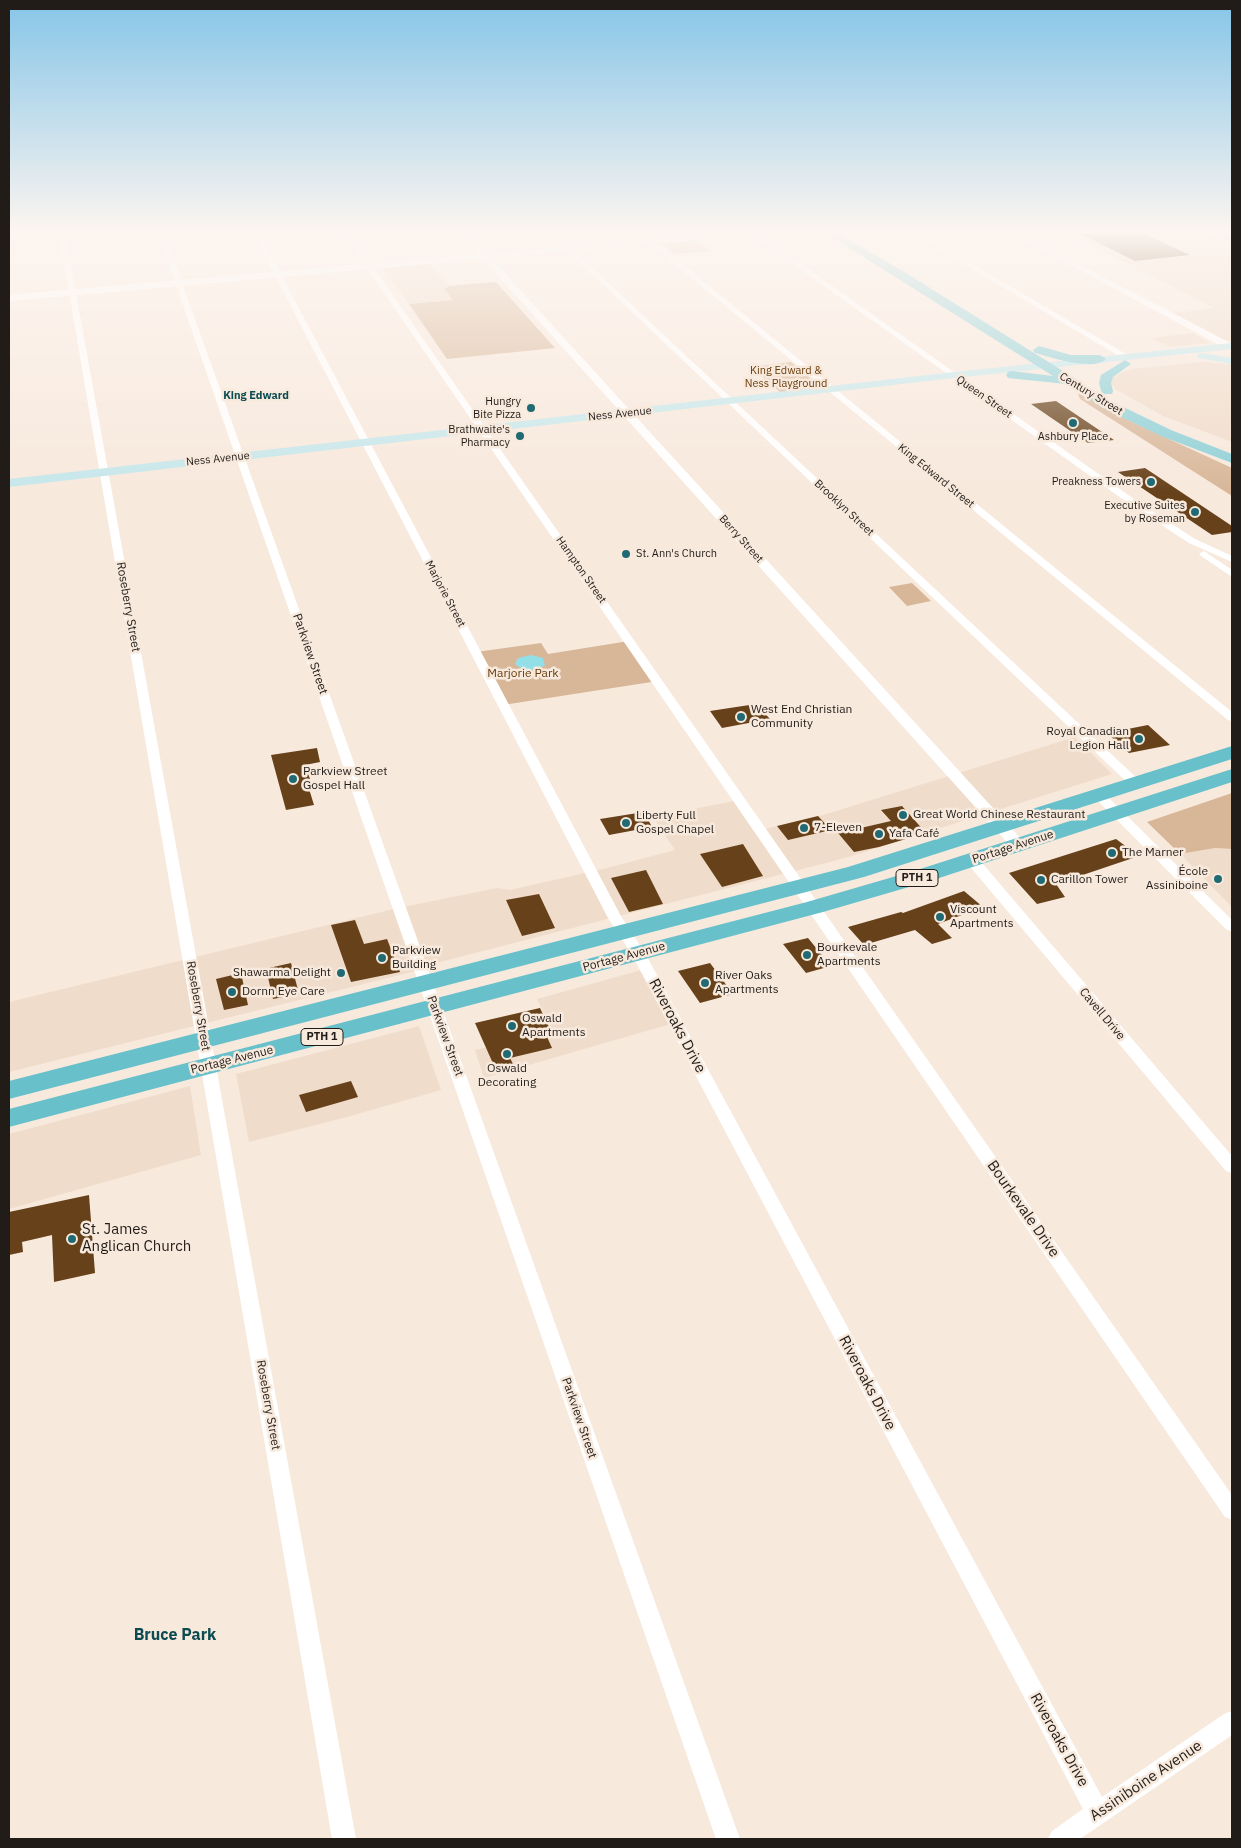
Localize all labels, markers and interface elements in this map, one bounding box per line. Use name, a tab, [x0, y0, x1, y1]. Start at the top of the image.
park label: King Edward & Ness Playground	[745, 364, 827, 390]
street label: Century Street	[1057, 370, 1125, 418]
street label: Queen Street	[954, 373, 1014, 421]
district label: King Edward	[223, 389, 289, 403]
place label: Hungry Bite Pizza	[473, 395, 521, 421]
marker: Hungry Bite Pizza	[525, 402, 537, 414]
street label: Ness Avenue	[588, 404, 652, 424]
marker: Ashbury Place	[1067, 417, 1079, 429]
place label: Brathwaite's Pharmacy	[448, 423, 510, 449]
marker: Brathwaite's Pharmacy	[514, 430, 526, 442]
place label: Ashbury Place	[1038, 430, 1108, 444]
street label: King Edward Street	[895, 441, 977, 511]
street label: Ness Avenue	[186, 449, 250, 469]
place label: Preakness Towers	[1052, 475, 1141, 489]
marker: Preakness Towers	[1145, 476, 1157, 488]
street label: Brooklyn Street	[811, 477, 877, 539]
place label: Executive Suites by Roseman	[1104, 499, 1185, 525]
marker: Executive Suites by Roseman	[1189, 506, 1201, 518]
street label: Berry Street	[716, 512, 766, 566]
street label: Hampton Street	[553, 534, 609, 606]
place label: St. Ann's Church	[636, 547, 717, 561]
marker: St. Ann's Church	[620, 548, 632, 560]
street label: Marjorie Street	[422, 559, 468, 629]
street label: Roseberry Street	[113, 561, 143, 653]
street label: Parkview Street	[289, 612, 331, 696]
park label: Marjorie Park	[487, 667, 559, 681]
place label: West End Christian Community	[751, 703, 852, 731]
marker: West End Christian Community	[735, 711, 747, 723]
place label: Royal Canadian Legion Hall	[1046, 725, 1129, 753]
marker: Royal Canadian Legion Hall	[1133, 733, 1145, 745]
place label: Parkview Street Gospel Hall	[303, 765, 388, 793]
marker: Parkview Street Gospel Hall	[287, 773, 299, 785]
place label: Great World Chinese Restaurant	[913, 808, 1085, 822]
place label: Liberty Full Gospel Chapel	[636, 809, 714, 837]
marker: Great World Chinese Restaurant	[897, 809, 909, 821]
marker: Liberty Full Gospel Chapel	[620, 817, 632, 829]
place label: 7-Eleven	[814, 821, 862, 835]
marker: 7-Eleven	[798, 822, 810, 834]
place label: Yafa Café	[889, 827, 939, 841]
street label: Portage Avenue	[971, 827, 1055, 867]
marker: Yafa Café	[873, 828, 885, 840]
place label: The Marner	[1122, 846, 1183, 860]
marker: The Marner	[1106, 847, 1118, 859]
place label: École Assiniboine	[1146, 865, 1208, 893]
road number: PTH 1	[896, 870, 938, 886]
place label: Carillon Tower	[1051, 873, 1128, 887]
marker: École Assiniboine	[1212, 873, 1224, 885]
marker: Carillon Tower	[1035, 874, 1047, 886]
place label: Viscount Apartments	[950, 903, 1014, 931]
marker: Viscount Apartments	[934, 911, 946, 923]
street label: Portage Avenue	[581, 939, 667, 975]
place label: Bourkevale Apartments	[817, 941, 881, 969]
place label: Parkview Building	[392, 944, 441, 972]
marker: Bourkevale Apartments	[801, 949, 813, 961]
marker: Parkview Building	[376, 952, 388, 964]
street label: Roseberry Street	[183, 960, 213, 1052]
place label: Shawarma Delight	[233, 966, 331, 980]
marker: Shawarma Delight	[335, 967, 347, 979]
place label: River Oaks Apartments	[715, 969, 779, 997]
street label: Riveroaks Drive	[645, 976, 709, 1076]
marker: River Oaks Apartments	[699, 977, 711, 989]
place label: Dornn Eye Care	[242, 985, 325, 999]
street label: Cavell Drive	[1076, 985, 1128, 1043]
marker: Dornn Eye Care	[226, 986, 238, 998]
street label: Parkview Street	[424, 994, 466, 1078]
place label: Oswald Apartments	[522, 1012, 586, 1040]
marker: Oswald Apartments	[506, 1020, 518, 1032]
road number: PTH 1	[301, 1028, 343, 1046]
street label: Portage Avenue	[189, 1043, 275, 1077]
marker: Oswald Decorating	[501, 1048, 513, 1060]
place label: Oswald Decorating	[478, 1062, 536, 1090]
street label: Bourkevale Drive	[983, 1157, 1063, 1261]
place label: St. James Anglican Church	[82, 1221, 191, 1256]
marker: St. James Anglican Church	[66, 1233, 78, 1245]
street label: Riveroaks Drive	[835, 1333, 899, 1433]
street label: Roseberry Street	[253, 1359, 283, 1451]
street label: Parkview Street	[558, 1376, 600, 1460]
district label: Bruce Park	[134, 1625, 216, 1645]
street label: Riveroaks Drive	[1026, 1690, 1092, 1790]
street label: Assiniboine Avenue	[1087, 1737, 1205, 1825]

